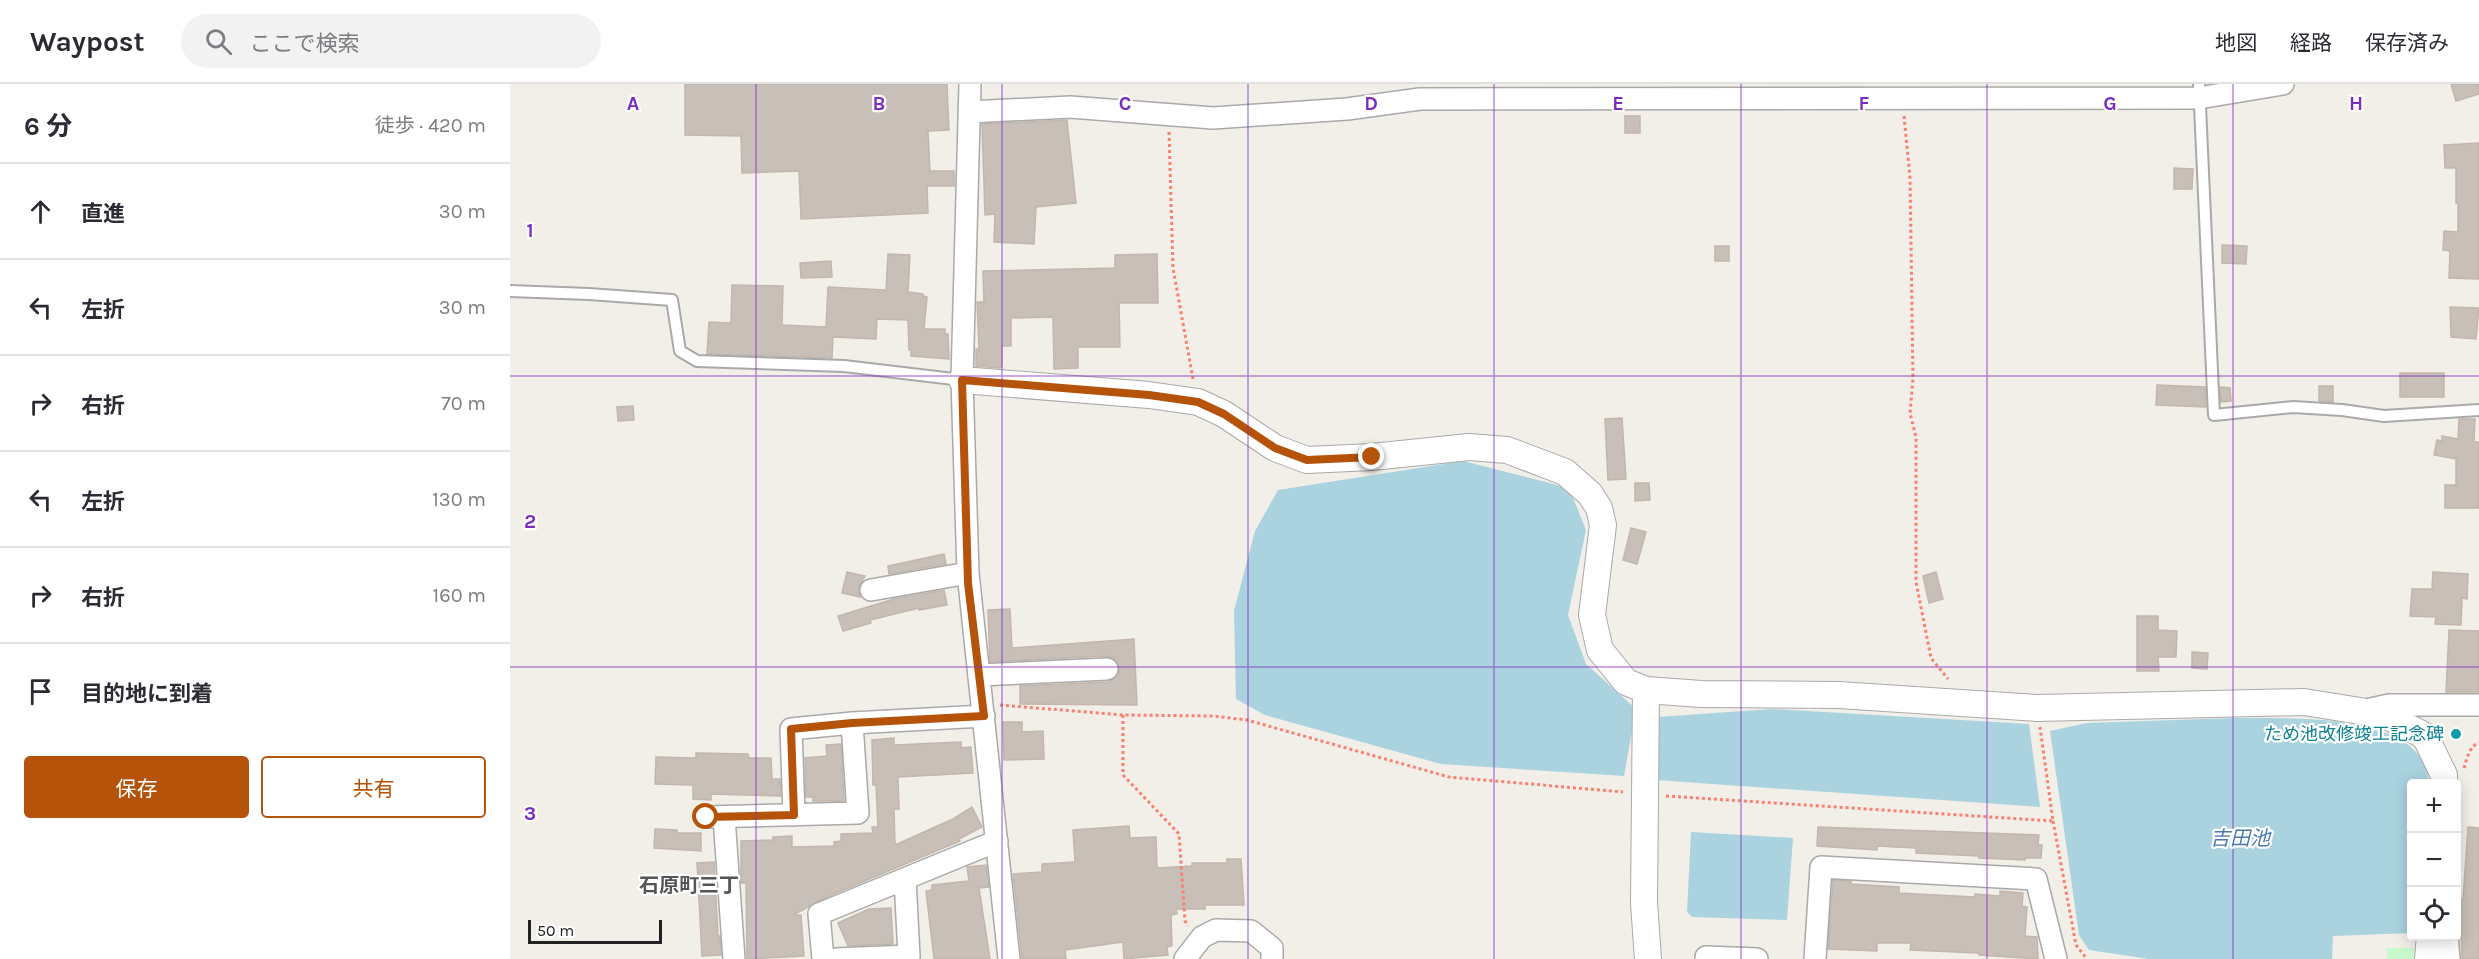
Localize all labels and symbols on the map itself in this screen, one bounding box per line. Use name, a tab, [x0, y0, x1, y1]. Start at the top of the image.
text: A	[627, 92, 640, 115]
text: B	[873, 92, 885, 115]
text: C	[1119, 92, 1131, 115]
text: D	[1364, 92, 1378, 115]
text: E	[1612, 92, 1624, 115]
text: F	[1859, 92, 1870, 115]
text: G	[2103, 92, 2117, 115]
text: H	[2349, 92, 2363, 115]
text: 1	[526, 219, 534, 242]
route end	[1358, 443, 1384, 469]
text: 2	[524, 510, 536, 533]
place label: ため池改修竣工記念碑	[2264, 723, 2444, 745]
marker: ため池改修竣工記念碑	[2449, 727, 2463, 741]
text: 3	[524, 802, 536, 825]
route start	[692, 803, 718, 829]
water label: 吉田池	[2210, 827, 2272, 850]
district label: 石原町三丁	[639, 874, 739, 897]
scale bar	[528, 917, 662, 944]

